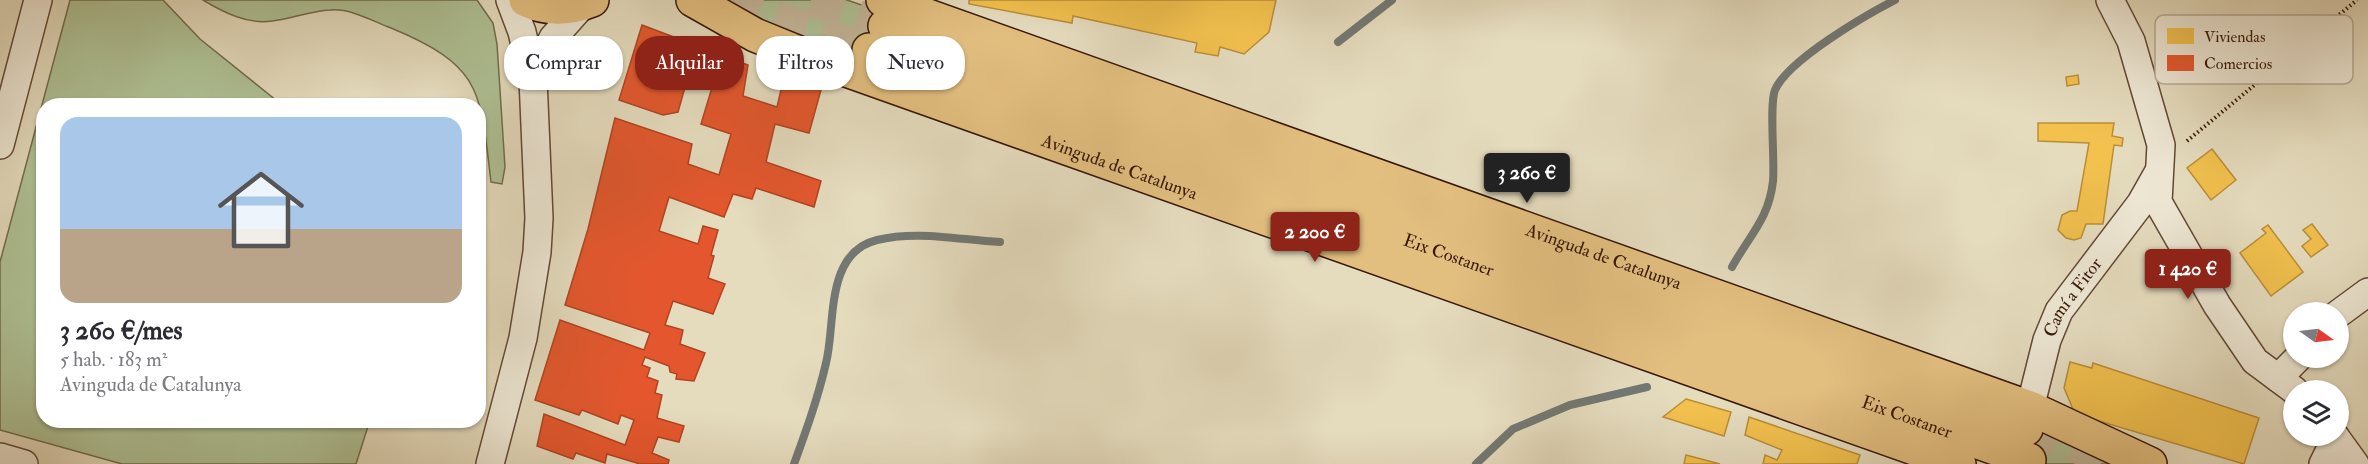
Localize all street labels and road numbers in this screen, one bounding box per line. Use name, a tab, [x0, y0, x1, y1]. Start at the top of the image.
street label: Avinguda de Catalunya	[1038, 128, 1201, 205]
street label: Avinguda de Catalunya	[1522, 218, 1685, 295]
street label: Eix Costaner	[1401, 228, 1497, 282]
street label: Camí a Fitor	[2038, 253, 2107, 340]
street label: Eix Costaner	[1859, 390, 1956, 444]

